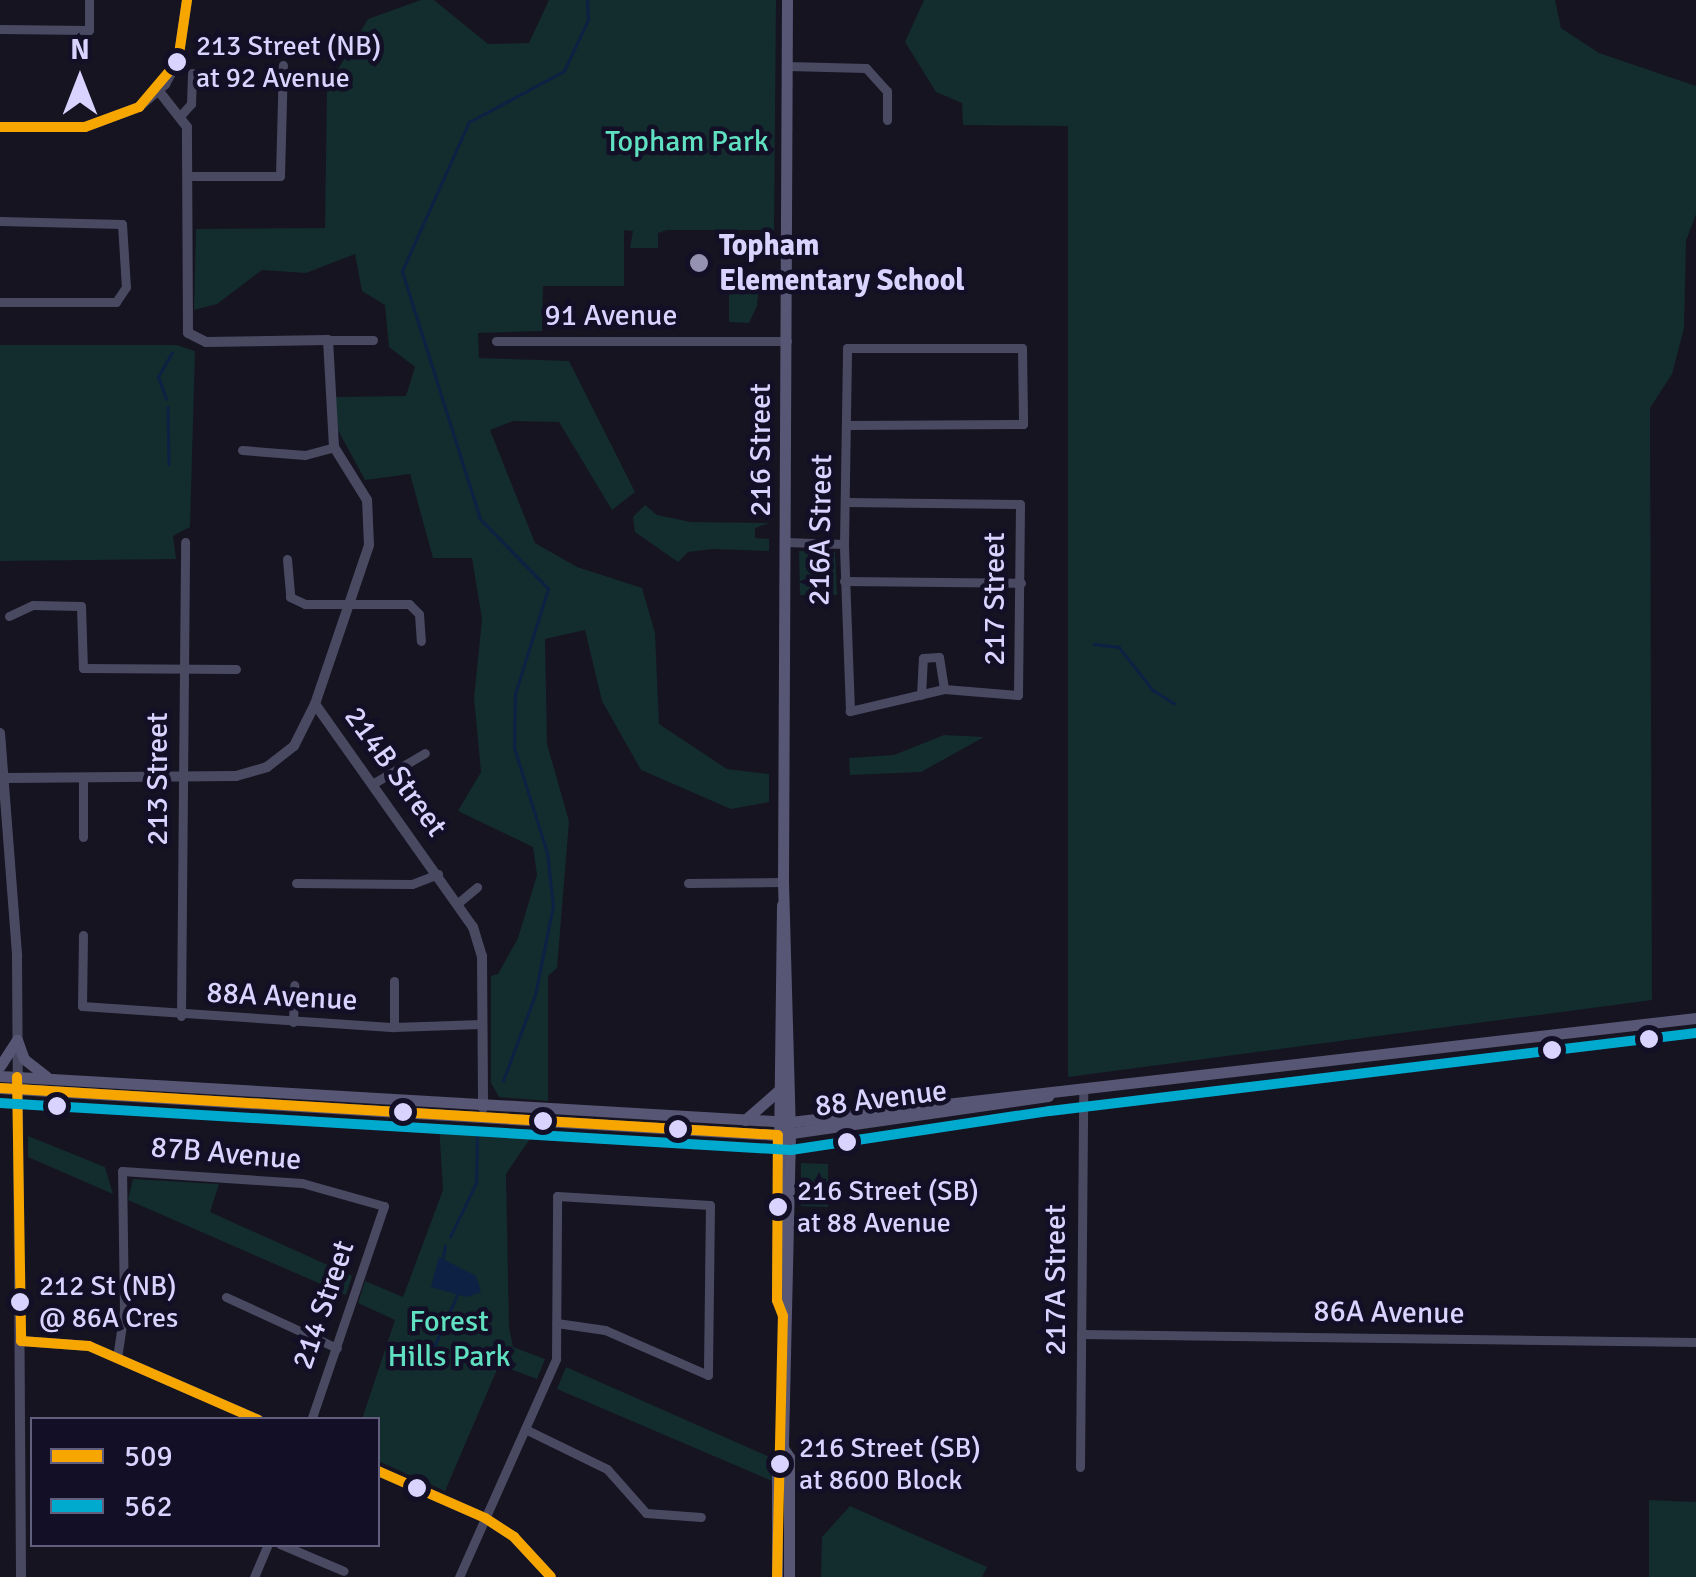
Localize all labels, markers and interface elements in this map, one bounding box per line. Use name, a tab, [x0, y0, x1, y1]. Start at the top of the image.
place label: 213 Street (NB) at 92 Avenue	[196, 29, 381, 95]
north arrow	[30, 30, 130, 130]
text: N	[70, 33, 90, 67]
marker: 213 Street (NB) at 92 Avenue	[167, 52, 187, 72]
park label: Topham Park	[605, 124, 769, 160]
place label: Topham Elementary School	[719, 228, 965, 298]
marker: Topham Elementary School	[688, 252, 710, 274]
street label: 91 Avenue	[545, 298, 677, 334]
street label: 216 Street	[743, 383, 779, 517]
street label: 216A Street	[802, 454, 840, 606]
street label: 217 Street	[977, 532, 1013, 666]
street label: 214B Street	[336, 700, 454, 844]
street label: 213 Street	[140, 712, 176, 846]
street label: 88A Avenue	[206, 975, 358, 1019]
unlabelled marker	[1639, 1029, 1659, 1049]
unlabelled marker	[1542, 1040, 1562, 1060]
street label: 88 Avenue	[813, 1073, 949, 1125]
unlabelled marker	[47, 1096, 67, 1116]
unlabelled marker	[393, 1102, 413, 1122]
unlabelled marker	[533, 1111, 553, 1131]
unlabelled marker	[668, 1119, 688, 1139]
street label: 87B Avenue	[149, 1129, 303, 1179]
unlabelled marker	[837, 1132, 857, 1152]
place label: 216 Street (SB) at 88 Avenue	[797, 1174, 979, 1240]
marker: 216 Street (SB) at 88 Avenue	[768, 1197, 788, 1217]
street label: 217A Street	[1038, 1204, 1074, 1356]
street label: 214 Street	[285, 1236, 363, 1374]
place label: 212 St (NB) @ 86A Cres	[39, 1269, 178, 1335]
marker: 212 St (NB) @ 86A Cres	[10, 1292, 30, 1312]
street label: 86A Avenue	[1313, 1294, 1465, 1332]
park label: Forest Hills Park	[387, 1304, 511, 1374]
legend	[30, 1417, 380, 1547]
place label: 216 Street (SB) at 8600 Block	[799, 1431, 981, 1497]
text: 509	[124, 1438, 173, 1475]
marker: 216 Street (SB) at 8600 Block	[770, 1454, 790, 1474]
unlabelled marker	[407, 1478, 427, 1498]
text: 562	[124, 1488, 173, 1525]

